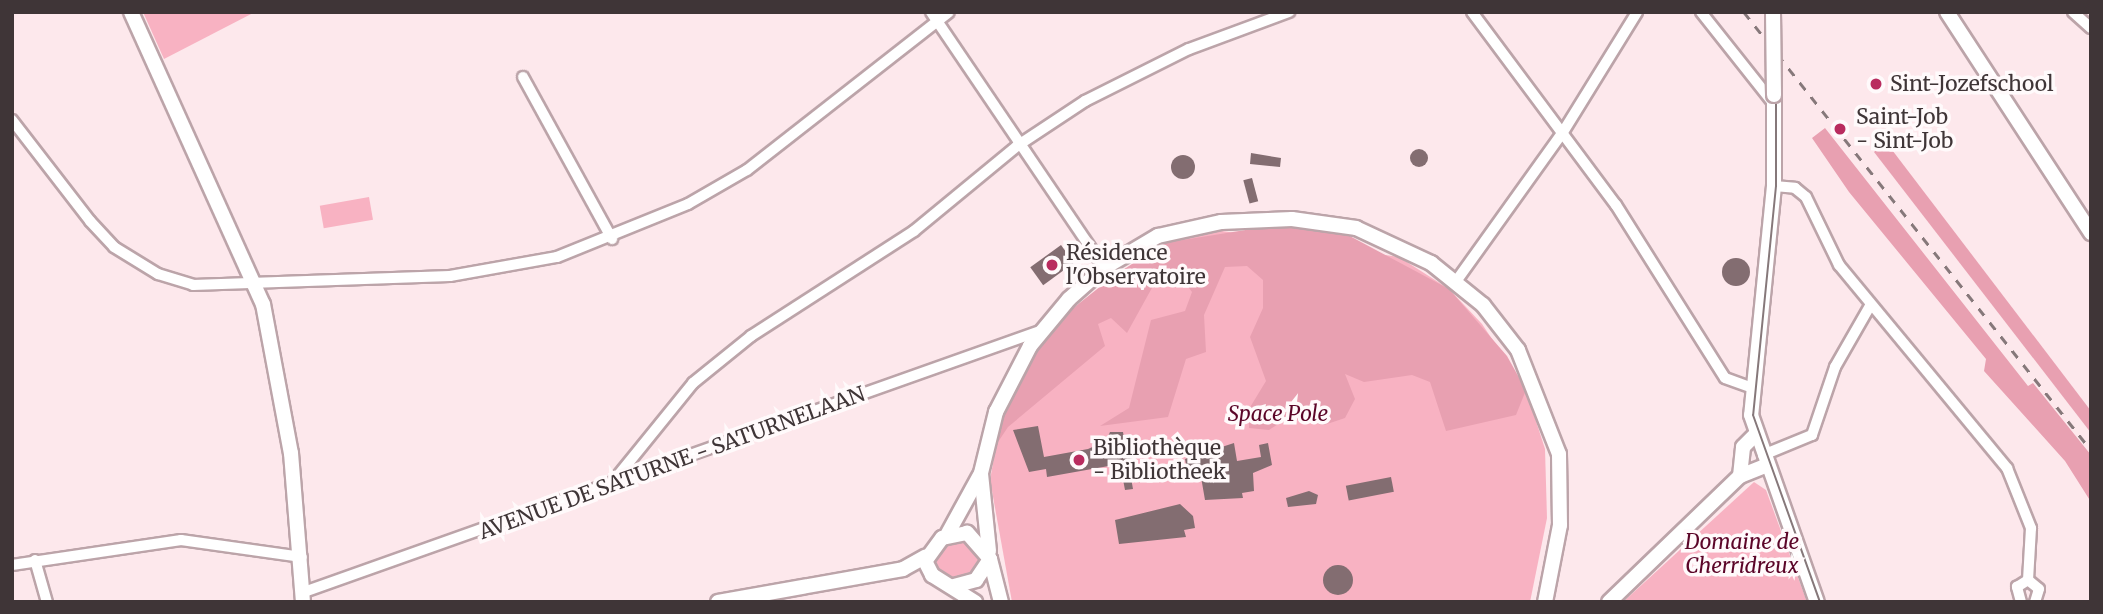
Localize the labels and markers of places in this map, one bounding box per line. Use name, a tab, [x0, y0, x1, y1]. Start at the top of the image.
place label: Sint-Jozefschool	[1890, 71, 2053, 97]
marker: Sint-Jozefschool	[1868, 76, 1884, 92]
place label: Saint-Job - Sint-Job	[1856, 104, 1953, 154]
marker: Saint-Job - Sint-Job	[1830, 119, 1850, 139]
place label: Résidence l'Observatoire	[1066, 240, 1206, 290]
marker: Résidence l'Observatoire	[1044, 257, 1060, 273]
place label: Bibliothèque - Bibliotheek	[1093, 435, 1226, 485]
marker: Bibliothèque - Bibliotheek	[1071, 452, 1087, 468]

